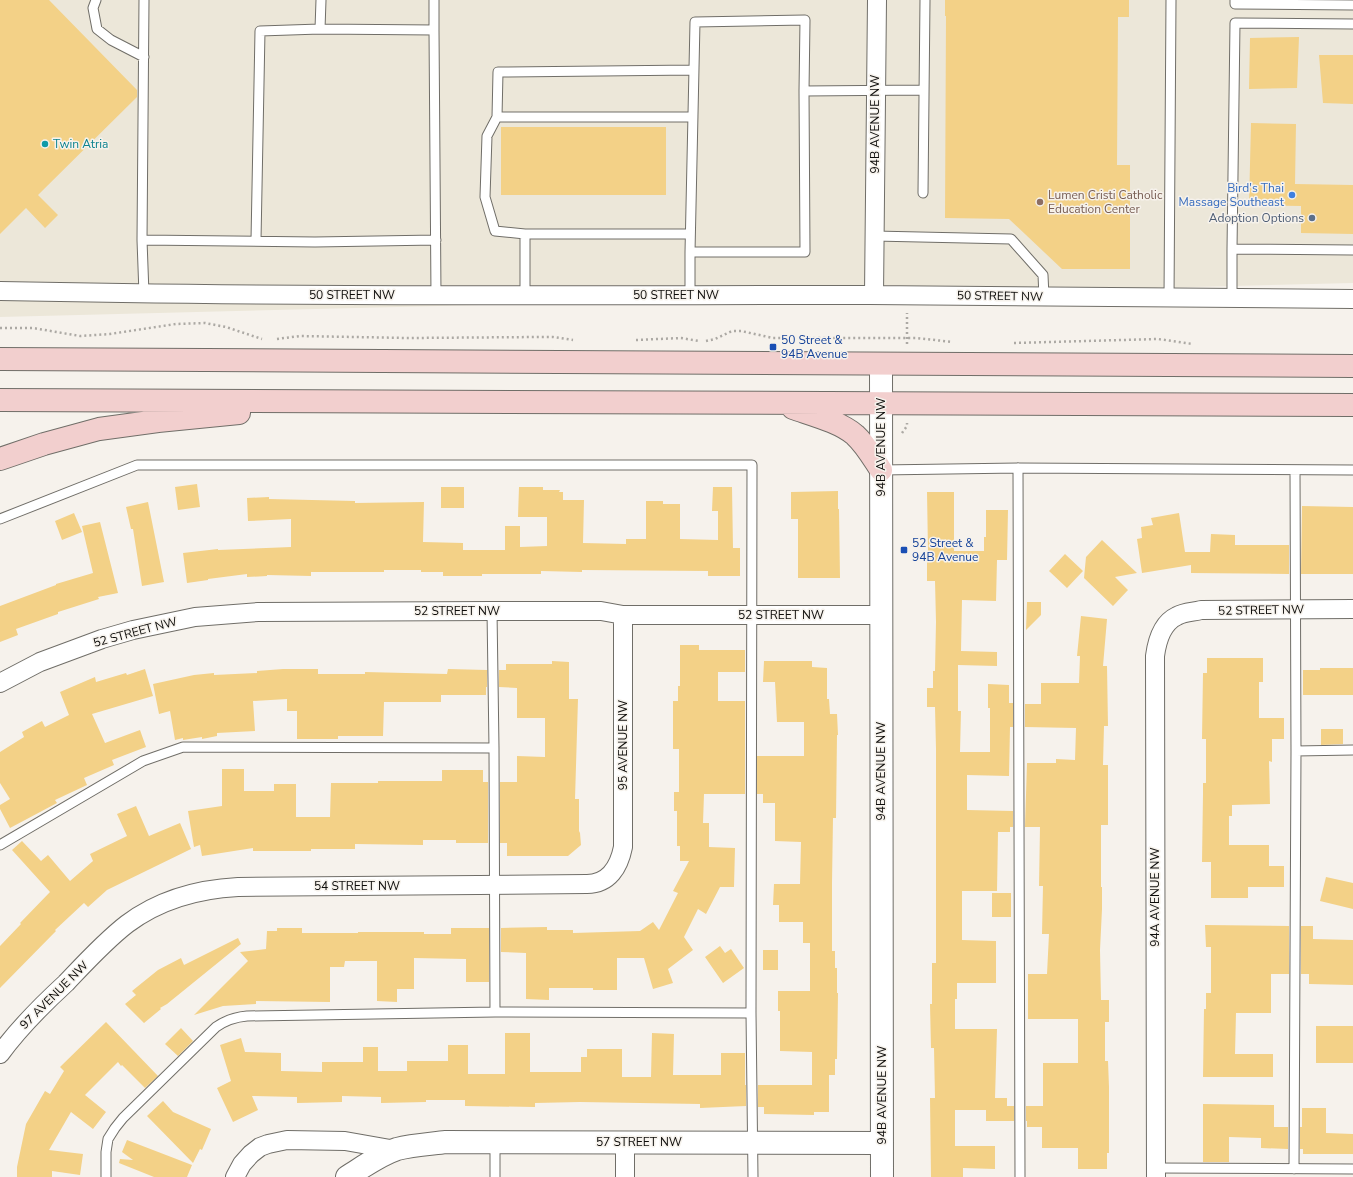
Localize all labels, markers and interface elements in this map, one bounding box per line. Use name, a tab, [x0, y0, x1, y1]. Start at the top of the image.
street label: 94B AVENUE NW	[867, 75, 883, 173]
place label: Twin Atria	[53, 136, 108, 152]
marker: Twin Atria	[40, 139, 50, 149]
place label: Bird's Thai Massage Southeast	[1179, 180, 1285, 210]
place label: Lumen Cristi Catholic Education Center	[1048, 187, 1163, 217]
marker: Bird's Thai Massage Southeast	[1287, 190, 1297, 200]
marker: Lumen Cristi Catholic Education Center	[1035, 197, 1045, 207]
place label: Adoption Options	[1209, 210, 1304, 226]
marker: Adoption Options	[1307, 213, 1317, 223]
street label: 50 STREET NW	[309, 287, 395, 303]
street label: 50 STREET NW	[633, 287, 719, 303]
street label: 50 STREET NW	[957, 287, 1043, 305]
place label: 50 Street & 94B Avenue	[781, 332, 847, 362]
marker: 50 Street & 94B Avenue	[768, 342, 778, 352]
street label: 94B AVENUE NW	[873, 398, 889, 496]
place label: 52 Street & 94B Avenue	[912, 535, 978, 565]
marker: 52 Street & 94B Avenue	[899, 545, 909, 555]
street label: 52 STREET NW	[1218, 601, 1304, 619]
street label: 52 STREET NW	[414, 603, 500, 619]
street label: 52 STREET NW	[738, 607, 824, 623]
street label: 52 STREET NW	[91, 613, 179, 651]
street label: 95 AVENUE NW	[615, 700, 631, 790]
street label: 94B AVENUE NW	[873, 722, 889, 820]
street label: 94A AVENUE NW	[1147, 847, 1163, 947]
street label: 54 STREET NW	[314, 878, 400, 894]
street label: 97 AVENUE NW	[16, 957, 92, 1033]
street label: 94B AVENUE NW	[874, 1046, 890, 1144]
street label: 57 STREET NW	[596, 1134, 682, 1150]

